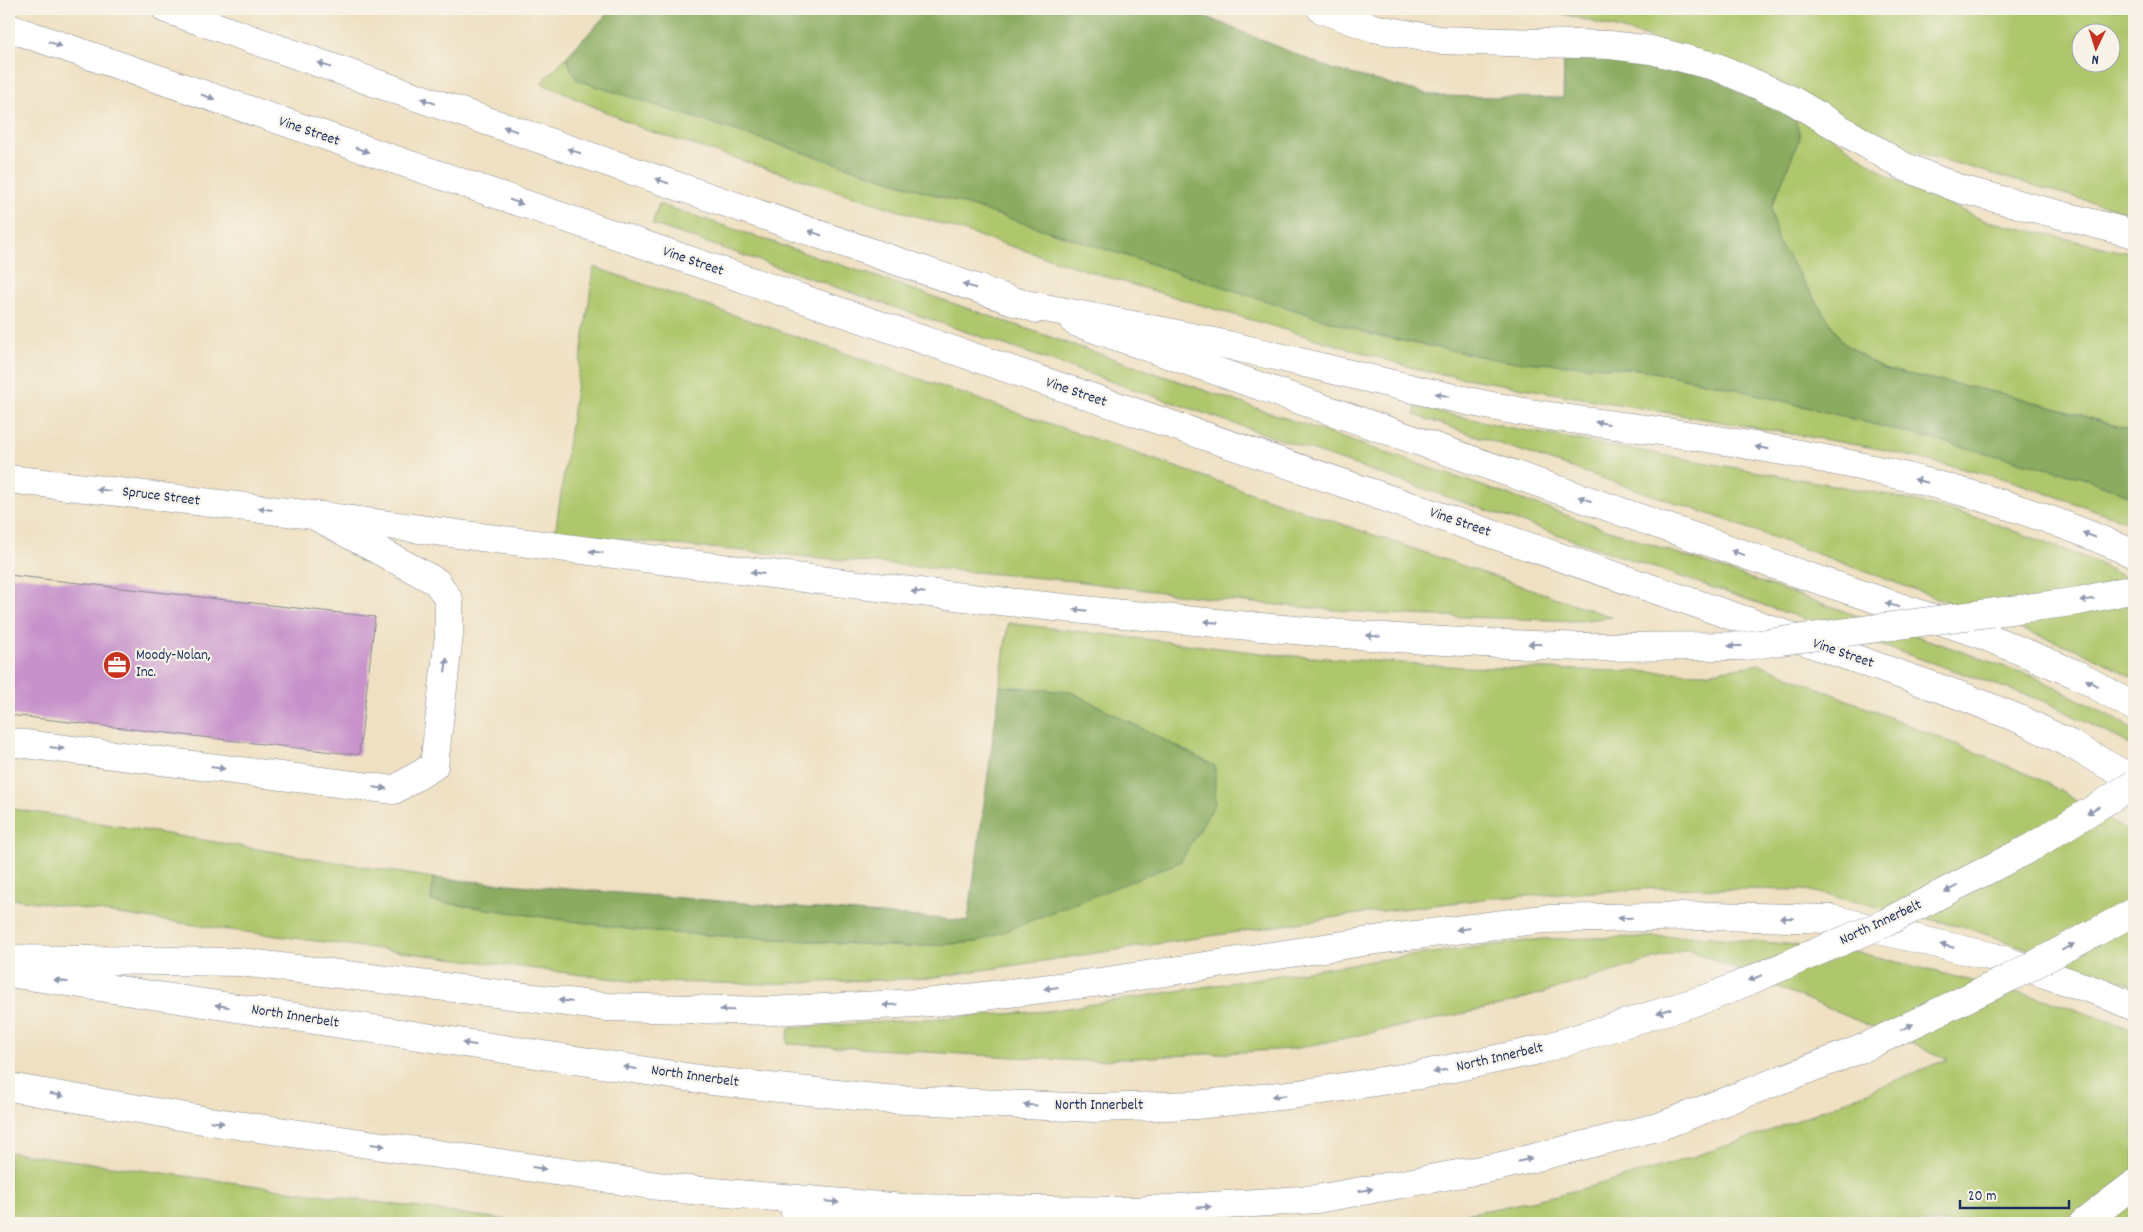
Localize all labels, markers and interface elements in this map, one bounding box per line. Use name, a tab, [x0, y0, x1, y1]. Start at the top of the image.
north arrow	[2070, 22, 2120, 72]
one-way arrow	[48, 40, 63, 48]
text: N	[2091, 49, 2099, 69]
one-way arrow	[316, 61, 331, 68]
one-way arrow	[201, 94, 216, 101]
one-way arrow	[420, 97, 435, 105]
street label: Vine Street	[275, 111, 343, 153]
one-way arrow	[502, 125, 517, 132]
one-way arrow	[355, 146, 370, 154]
one-way arrow	[566, 147, 581, 155]
one-way arrow	[654, 176, 669, 184]
one-way arrow	[509, 198, 524, 206]
one-way arrow	[808, 229, 823, 236]
street label: Vine Street	[659, 241, 727, 283]
one-way arrow	[961, 282, 976, 290]
street label: Vine Street	[1042, 372, 1110, 414]
one-way arrow	[1434, 391, 1449, 399]
one-way arrow	[1593, 418, 1609, 426]
one-way arrow	[1754, 443, 1770, 451]
one-way arrow	[1914, 477, 1929, 485]
street label: Spruce Street	[121, 481, 202, 513]
one-way arrow	[95, 486, 111, 494]
one-way arrow	[1577, 495, 1592, 502]
street label: Vine Street	[1426, 502, 1494, 544]
one-way arrow	[257, 505, 273, 513]
one-way arrow	[2082, 531, 2097, 538]
one-way arrow	[587, 548, 603, 556]
one-way arrow	[1731, 548, 1746, 556]
one-way arrow	[748, 569, 764, 577]
one-way arrow	[910, 588, 926, 596]
one-way arrow	[2079, 596, 2094, 604]
one-way arrow	[1885, 600, 1900, 608]
one-way arrow	[1071, 606, 1087, 614]
one-way arrow	[1203, 618, 1219, 626]
one-way arrow	[1365, 632, 1381, 640]
street label: Vine Street	[1809, 633, 1877, 675]
one-way arrow	[1527, 640, 1543, 648]
one-way arrow	[1727, 642, 1743, 650]
place label: Moody-Nolan, Inc.	[136, 645, 211, 684]
office icon: Moody-Nolan, Inc.	[102, 650, 132, 680]
one-way arrow	[442, 657, 450, 673]
one-way arrow	[2085, 679, 2099, 688]
one-way arrow	[49, 744, 65, 752]
one-way arrow	[211, 764, 227, 772]
one-way arrow	[372, 784, 388, 792]
one-way arrow	[2086, 805, 2099, 814]
one-way arrow	[1943, 885, 1958, 893]
street label: North Innerbelt	[1836, 894, 1926, 952]
one-way arrow	[1617, 914, 1633, 922]
one-way arrow	[1779, 914, 1795, 922]
one-way arrow	[1455, 925, 1471, 933]
one-way arrow	[1939, 942, 1954, 950]
one-way arrow	[2061, 943, 2075, 951]
one-way arrow	[1748, 974, 1762, 982]
one-way arrow	[53, 977, 69, 985]
one-way arrow	[1043, 984, 1059, 992]
one-way arrow	[557, 997, 573, 1005]
street label: North Innerbelt	[250, 999, 341, 1035]
one-way arrow	[881, 1001, 897, 1009]
one-way arrow	[214, 1002, 230, 1010]
one-way arrow	[719, 1005, 735, 1013]
one-way arrow	[1656, 1008, 1671, 1016]
one-way arrow	[1900, 1023, 1914, 1031]
street label: North Innerbelt	[1454, 1037, 1546, 1079]
one-way arrow	[461, 1039, 477, 1047]
street label: North Innerbelt	[650, 1060, 741, 1094]
one-way arrow	[621, 1064, 637, 1072]
one-way arrow	[1432, 1067, 1447, 1075]
one-way arrow	[49, 1091, 65, 1099]
one-way arrow	[1271, 1092, 1287, 1100]
street label: North Innerbelt	[1055, 1095, 1144, 1117]
one-way arrow	[1021, 1100, 1037, 1108]
one-way arrow	[209, 1118, 225, 1126]
one-way arrow	[370, 1141, 386, 1149]
one-way arrow	[1518, 1156, 1533, 1164]
one-way arrow	[531, 1165, 547, 1173]
scale bar	[1960, 1177, 2069, 1209]
one-way arrow	[1358, 1186, 1374, 1194]
text: 20 m	[1968, 1186, 1996, 1208]
one-way arrow	[824, 1198, 840, 1206]
one-way arrow	[1196, 1202, 1212, 1210]

